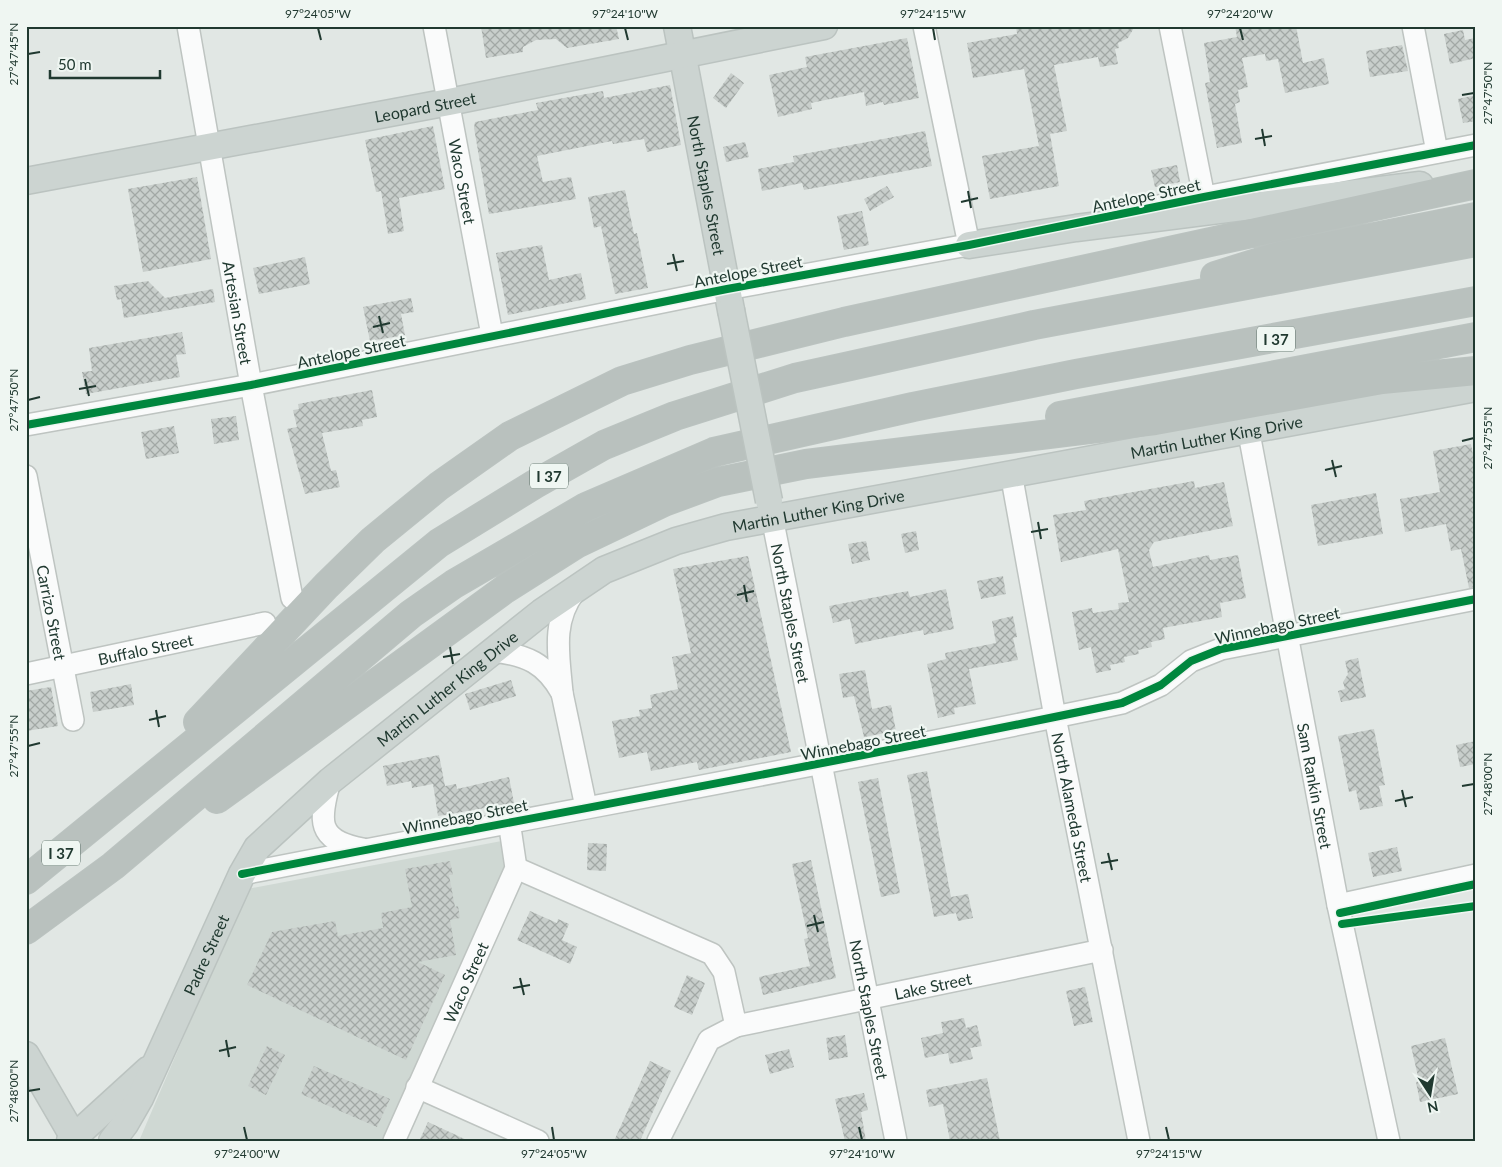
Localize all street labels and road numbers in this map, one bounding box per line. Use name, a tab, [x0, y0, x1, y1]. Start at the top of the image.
street label: Leopard Street	[373, 87, 478, 125]
street label: North Staples Street	[685, 114, 730, 257]
street label: Waco Street	[446, 137, 481, 226]
street label: Antelope Street	[1090, 174, 1202, 216]
street label: Antelope Street	[692, 251, 804, 291]
street label: Artesian Street	[220, 259, 257, 366]
road number: I 37	[1257, 326, 1295, 352]
street label: Antelope Street	[295, 330, 407, 372]
street label: Martin Luther King Drive	[1129, 411, 1304, 461]
road number: I 37	[530, 464, 568, 488]
street label: Martin Luther King Drive	[731, 485, 906, 535]
street label: North Staples Street	[768, 542, 814, 685]
street label: Carrizo Street	[34, 563, 71, 662]
street label: Winnebago Street	[1213, 602, 1341, 648]
street label: Martin Luther King Drive	[373, 626, 521, 750]
street label: Buffalo Street	[96, 629, 195, 668]
street label: Winnebago Street	[799, 721, 927, 763]
street label: Sam Rankin Street	[1294, 721, 1337, 851]
street label: North Alameda Street	[1049, 731, 1097, 884]
street label: Winnebago Street	[401, 795, 529, 837]
road number: I 37	[42, 840, 80, 866]
street label: Padre Street	[179, 911, 232, 998]
street label: North Staples Street	[847, 938, 893, 1081]
street label: Waco Street	[439, 939, 491, 1026]
street label: Lake Street	[892, 968, 973, 1002]

